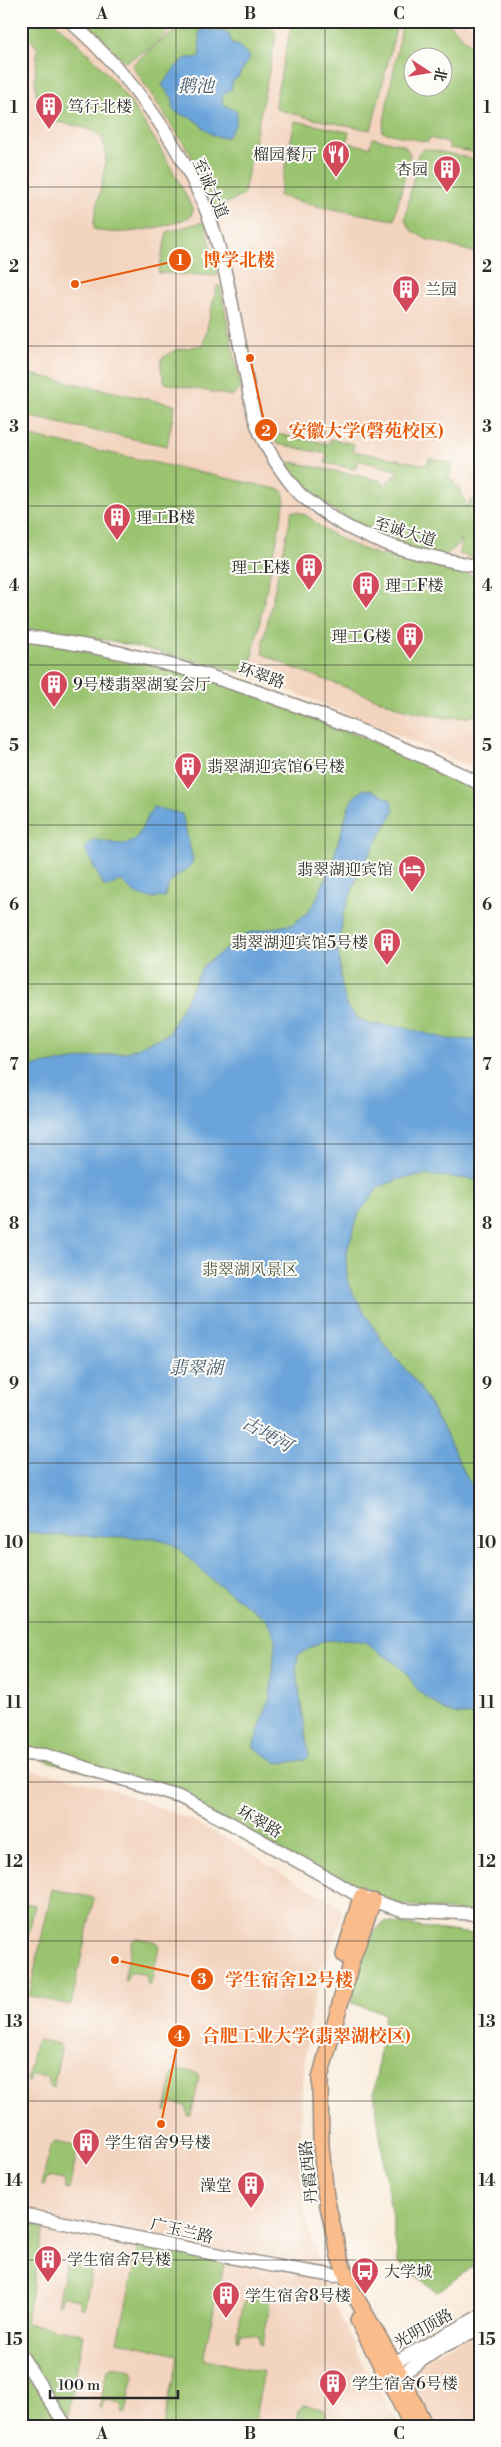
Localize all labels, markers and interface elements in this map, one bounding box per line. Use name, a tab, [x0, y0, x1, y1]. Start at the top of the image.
text: A	[95, 4, 108, 24]
text: B	[244, 4, 256, 24]
text: C	[393, 4, 405, 24]
north arrow	[404, 48, 454, 98]
text: 北	[429, 66, 450, 83]
water label: 鹅池	[178, 75, 216, 98]
building icon: 笃行北楼	[34, 91, 64, 130]
place label: 笃行北楼	[68, 97, 132, 117]
text: 1	[10, 98, 18, 118]
text: 1	[483, 98, 491, 118]
restaurant icon: 榴园餐厅	[321, 139, 351, 178]
place label: 榴园餐厅	[253, 145, 317, 165]
building icon: 杏园	[432, 154, 462, 193]
street label: 至诚大道	[188, 155, 232, 222]
place label: 杏园	[396, 160, 428, 180]
callout: 博学北楼	[168, 243, 285, 276]
text: 博学北楼	[203, 249, 275, 272]
text: 1	[176, 251, 184, 270]
text: 2	[9, 257, 19, 277]
text: 2	[482, 257, 492, 277]
building icon: 兰园	[391, 274, 421, 313]
place label: 兰园	[425, 280, 457, 300]
callout: 安徽大学(磬苑校区)	[253, 414, 453, 447]
text: 3	[9, 417, 19, 437]
text: 3	[482, 417, 492, 437]
text: 安徽大学(磬苑校区)	[288, 420, 444, 443]
text: 2	[261, 422, 271, 441]
building icon: 理工B楼	[102, 502, 132, 541]
place label: 理工B楼	[136, 508, 195, 528]
street label: 至诚大道	[371, 513, 438, 551]
building icon: 理工E楼	[294, 552, 324, 591]
place label: 理工E楼	[231, 558, 290, 578]
building icon: 理工F楼	[351, 570, 381, 609]
text: 4	[9, 576, 20, 596]
place label: 理工F楼	[385, 576, 444, 596]
text: 4	[482, 576, 493, 596]
building icon: 理工G楼	[395, 621, 425, 660]
place label: 理工G楼	[331, 627, 391, 647]
street label: 环翠路	[236, 659, 288, 693]
building icon: 9号楼翡翠湖宴会厅	[39, 669, 69, 708]
place label: 9号楼翡翠湖宴会厅	[73, 675, 211, 695]
text: 5	[9, 736, 19, 756]
text: 5	[482, 736, 492, 756]
building icon: 翡翠湖迎宾馆6号楼	[173, 751, 203, 790]
place label: 翡翠湖迎宾馆6号楼	[207, 757, 345, 777]
hotel icon: 翡翠湖迎宾馆	[397, 854, 427, 893]
place label: 翡翠湖迎宾馆	[297, 860, 393, 880]
text: 6	[9, 895, 19, 915]
text: 6	[482, 895, 492, 915]
building icon: 翡翠湖迎宾馆5号楼	[372, 927, 402, 966]
place label: 翡翠湖迎宾馆5号楼	[231, 933, 368, 953]
text: 7	[9, 1055, 19, 1075]
text: 7	[482, 1055, 492, 1075]
text: 8	[9, 1214, 19, 1234]
text: 8	[482, 1214, 492, 1234]
park label: 翡翠湖风景区	[202, 1260, 298, 1280]
water label: 翡翠湖	[169, 1357, 226, 1380]
text: 9	[9, 1374, 19, 1394]
text: 9	[482, 1374, 492, 1394]
water label: 古埂河	[238, 1411, 299, 1459]
text: 10	[5, 1533, 23, 1553]
text: 10	[478, 1533, 496, 1553]
text: 11	[6, 1693, 22, 1713]
text: 11	[479, 1693, 495, 1713]
street label: 环翠路	[234, 1801, 285, 1843]
text: 12	[5, 1852, 23, 1872]
text: 12	[478, 1852, 496, 1872]
callout: 学生宿舍12号楼	[189, 1963, 363, 1996]
text: 学生宿舍12号楼	[225, 1969, 353, 1992]
text: 3	[197, 1970, 207, 1989]
text: 13	[5, 2012, 23, 2032]
text: 13	[478, 2012, 496, 2032]
callout: 合肥工业大学(翡翠湖校区)	[166, 2019, 420, 2052]
text: 合肥工业大学(翡翠湖校区)	[201, 2025, 411, 2048]
text: 4	[174, 2027, 184, 2046]
building icon: 学生宿舍9号楼	[71, 2127, 101, 2166]
place label: 学生宿舍9号楼	[105, 2133, 211, 2153]
street label: 丹霞西路	[296, 2139, 322, 2205]
building icon: 澡堂	[236, 2170, 266, 2209]
text: 14	[5, 2171, 23, 2191]
text: 14	[478, 2171, 496, 2191]
place label: 澡堂	[200, 2176, 232, 2196]
street label: 广玉兰路	[148, 2214, 215, 2248]
building icon: 学生宿舍7号楼	[33, 2244, 63, 2283]
place label: 学生宿舍7号楼	[67, 2250, 171, 2270]
bus stop icon: 大学城	[350, 2256, 380, 2295]
place label: 大学城	[384, 2262, 432, 2282]
building icon: 学生宿舍8号楼	[211, 2280, 241, 2319]
place label: 学生宿舍8号楼	[245, 2286, 351, 2306]
street label: 光明顶路	[391, 2305, 456, 2353]
text: 15	[5, 2330, 23, 2350]
text: 15	[478, 2330, 496, 2350]
scale bar	[50, 2367, 178, 2399]
building icon: 学生宿舍6号楼	[318, 2368, 348, 2407]
place label: 学生宿舍6号楼	[352, 2374, 458, 2394]
text: 100 m	[58, 2376, 100, 2395]
text: A	[95, 2424, 108, 2444]
text: B	[244, 2424, 256, 2444]
text: C	[393, 2424, 405, 2444]

